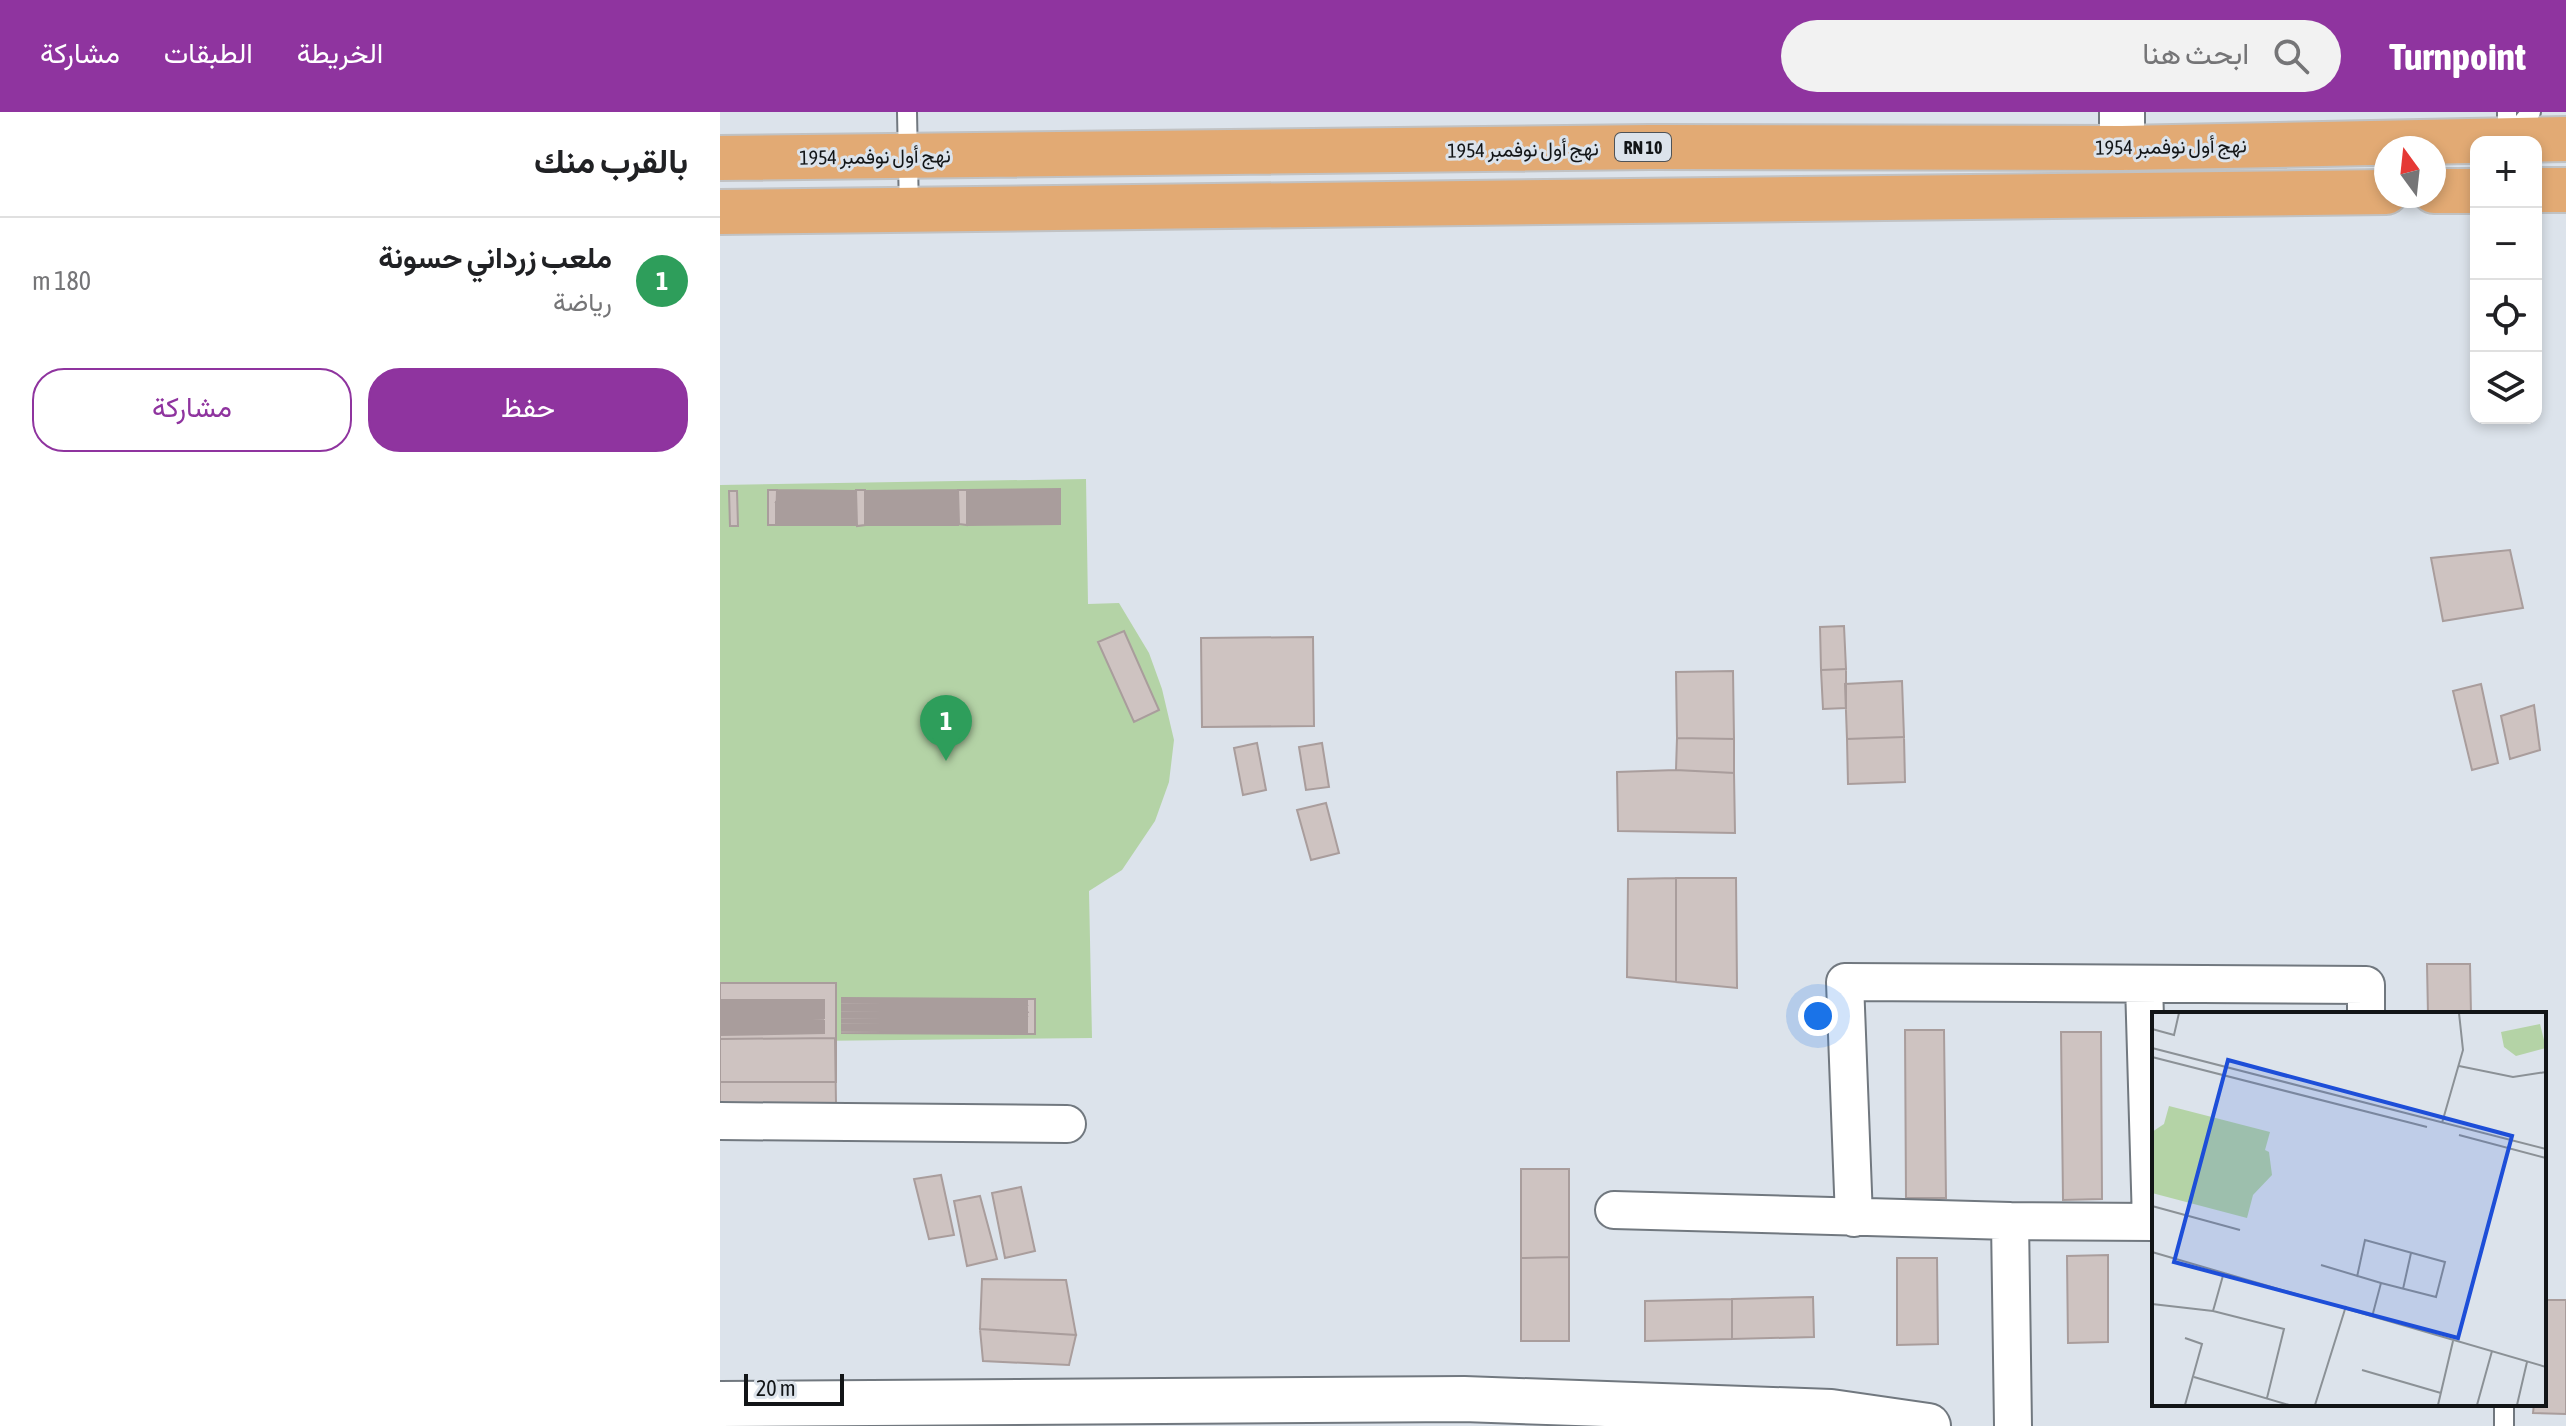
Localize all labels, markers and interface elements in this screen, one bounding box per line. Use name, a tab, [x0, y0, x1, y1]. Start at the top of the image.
search box	[1781, 20, 2341, 92]
icon: search	[2269, 34, 2313, 78]
text: Turnpoint	[2389, 35, 2526, 78]
text: ابحث هنا	[2142, 36, 2249, 70]
text: مشاركة	[40, 37, 120, 69]
text: الطبقات	[164, 37, 253, 69]
text: الخريطة	[297, 37, 383, 69]
road number: RN 10	[1615, 133, 1671, 161]
street label: نهج أول نوفمبر 1954	[2095, 133, 2247, 162]
street label: نهج أول نوفمبر 1954	[1447, 136, 1599, 165]
north arrow	[2374, 136, 2446, 208]
map controls	[2470, 136, 2542, 424]
button: +	[2470, 136, 2542, 208]
text: بالقرب منك	[534, 141, 688, 180]
street label: نهج أول نوفمبر 1954	[799, 143, 951, 172]
button: −	[2470, 208, 2542, 280]
text: ملعب زرداني حسونة	[378, 240, 612, 274]
text: 180 m	[32, 266, 91, 296]
text: 1	[656, 266, 668, 296]
button: locate	[2470, 280, 2542, 352]
text: رياضة	[553, 287, 612, 317]
button: layers	[2470, 352, 2542, 424]
button: مشاركة	[32, 368, 352, 452]
button: حفظ	[368, 368, 688, 452]
pin: 1	[920, 695, 972, 761]
your location	[1798, 996, 1838, 1036]
inset map	[2152, 1012, 2546, 1406]
scale bar	[744, 1370, 844, 1406]
text: 20 m	[756, 1375, 796, 1401]

